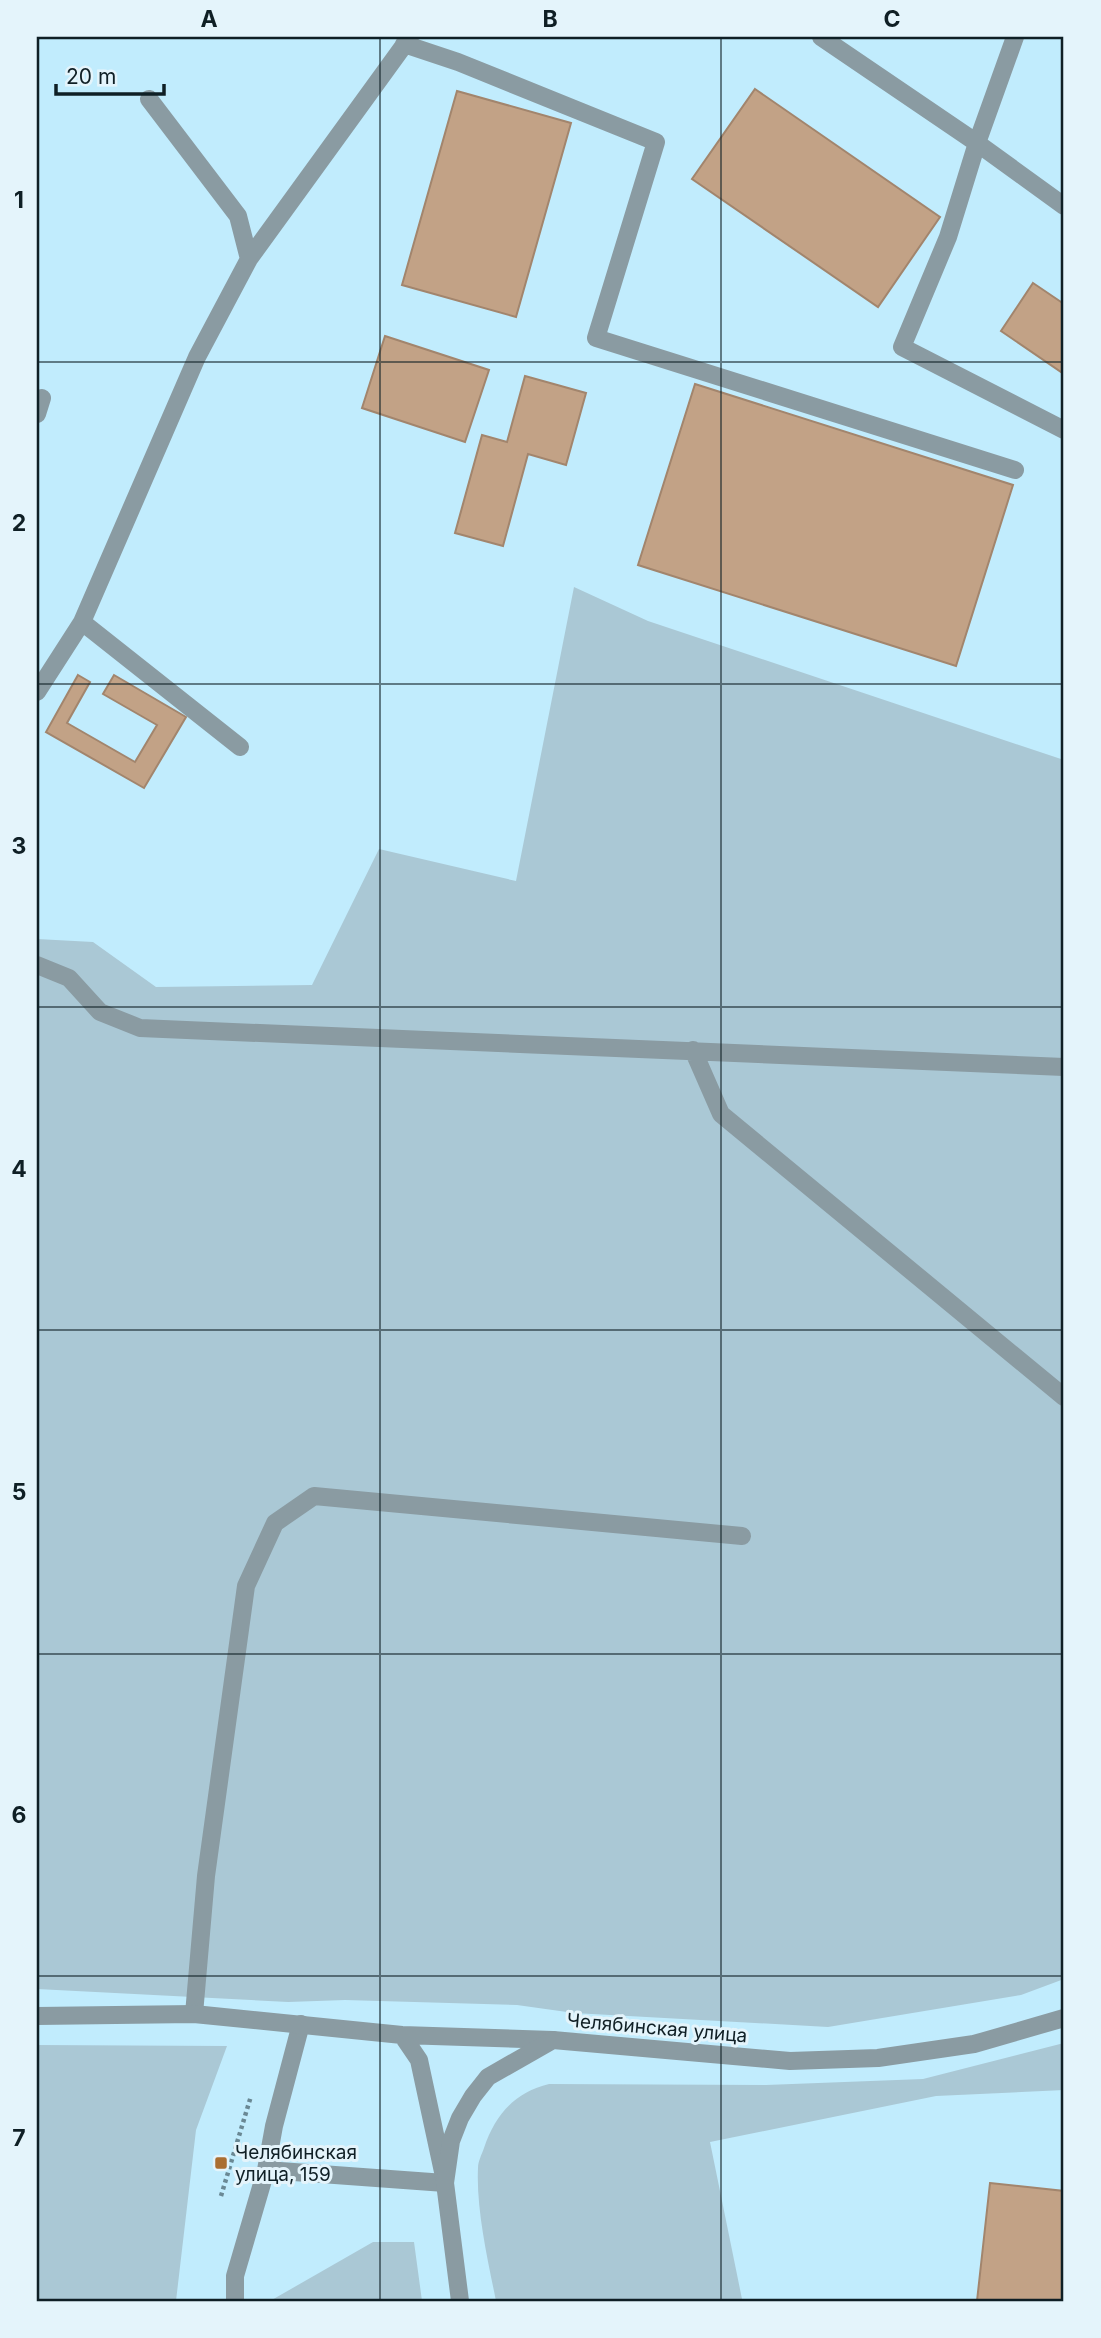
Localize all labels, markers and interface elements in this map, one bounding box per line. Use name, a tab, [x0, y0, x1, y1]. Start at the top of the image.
text: A	[200, 5, 218, 33]
text: B	[542, 5, 558, 33]
text: C	[883, 5, 901, 33]
scale bar	[56, 52, 164, 96]
text: 20 m	[66, 64, 116, 89]
text: 1	[14, 186, 24, 214]
text: 2	[12, 509, 26, 537]
text: 3	[12, 832, 26, 860]
text: 4	[11, 1155, 27, 1183]
text: 5	[12, 1478, 26, 1506]
text: 6	[12, 1801, 26, 1829]
street label: Челябинская улица	[566, 2009, 748, 2047]
text: 7	[12, 2124, 26, 2152]
place label: Челябинская улица, 159	[235, 2141, 357, 2186]
marker: Челябинская улица, 159	[213, 2155, 229, 2171]

